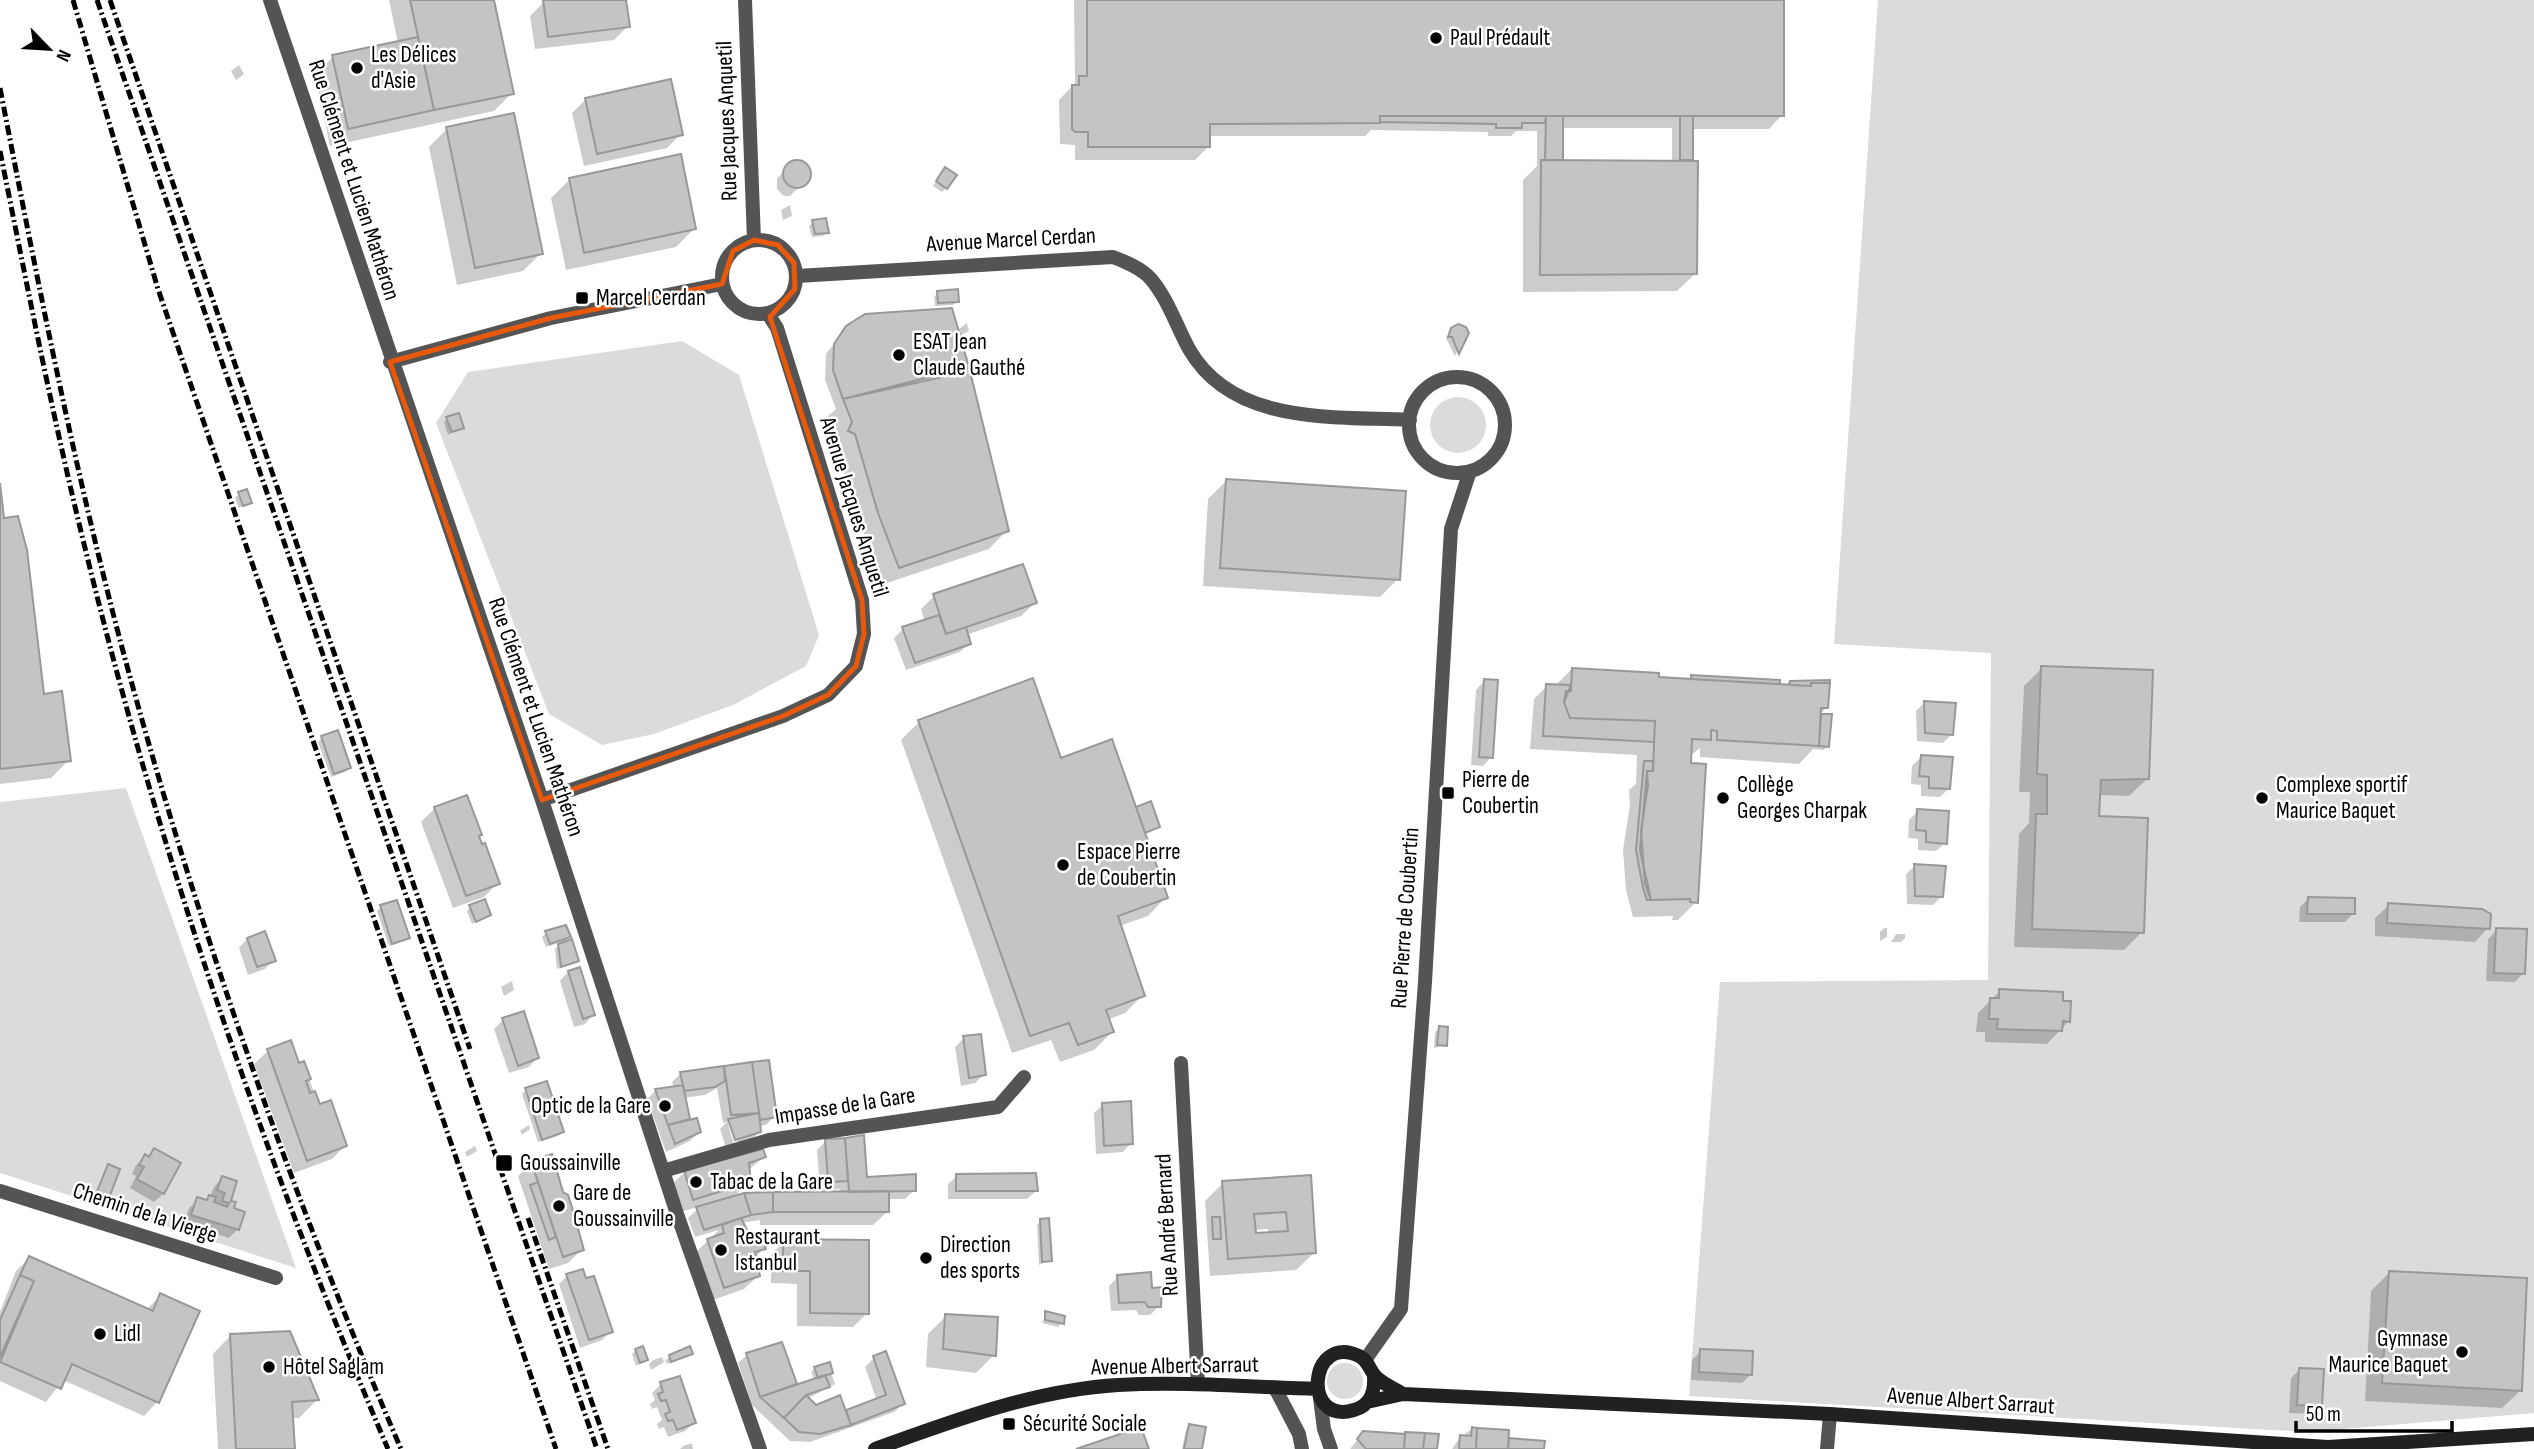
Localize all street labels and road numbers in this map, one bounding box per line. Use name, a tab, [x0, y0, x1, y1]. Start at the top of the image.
street label: Rue Jacques Anquetil	[710, 40, 744, 202]
street label: Rue Clément et Lucien Mathéron	[302, 56, 406, 304]
street label: Avenue Marcel Cerdan	[925, 222, 1096, 258]
street label: Avenue Jacques Anquetil	[813, 413, 895, 600]
street label: Rue Clément et Lucien Mathéron	[482, 594, 590, 840]
street label: Rue Pierre de Coubertin	[1385, 826, 1425, 1010]
street label: Impasse de la Gare	[773, 1081, 917, 1131]
street label: Rue André Bernard	[1149, 1153, 1185, 1297]
street label: Chemin de la Vierge	[69, 1176, 221, 1250]
street label: Avenue Albert Sarraut	[1090, 1351, 1259, 1381]
street label: Avenue Albert Sarraut	[1885, 1381, 2056, 1421]

